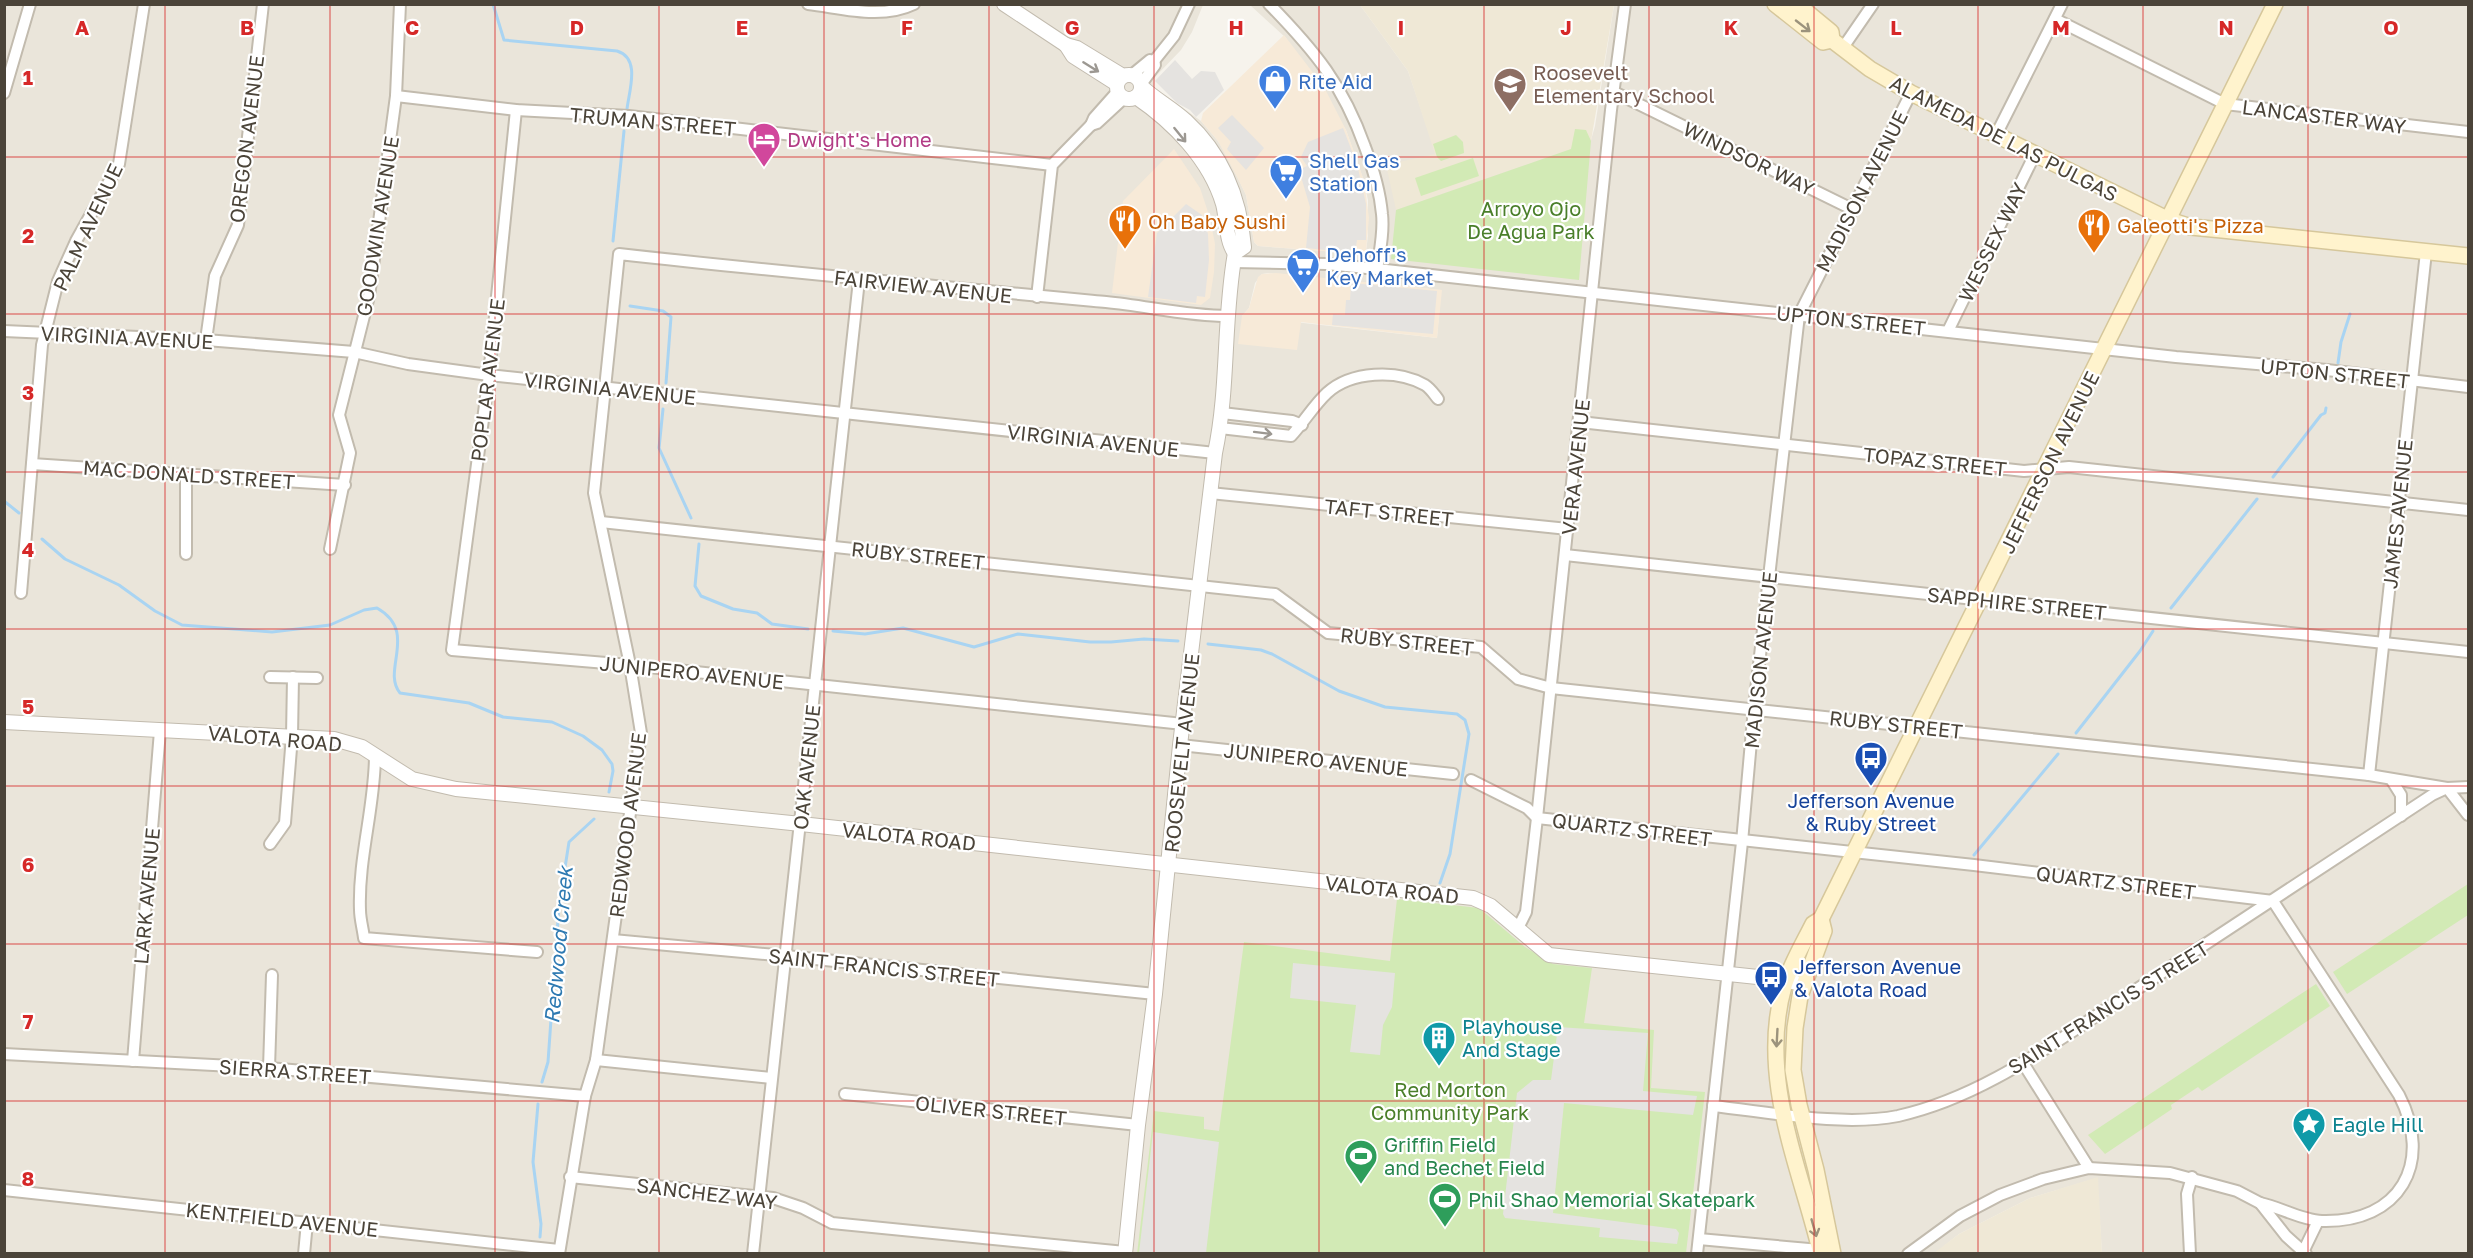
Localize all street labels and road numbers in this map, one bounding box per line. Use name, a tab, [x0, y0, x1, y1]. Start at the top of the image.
street label: OREGON AVENUE	[224, 54, 268, 224]
street label: ALAMEDA DE LAS PULGAS	[1886, 70, 2122, 206]
street label: LANCASTER WAY	[2241, 94, 2408, 138]
street label: TRUMAN STREET	[569, 102, 737, 140]
street label: MADISON AVENUE	[1810, 106, 1912, 276]
street label: WINDSOR WAY	[1679, 116, 1819, 200]
street label: GOODWIN AVENUE	[351, 134, 403, 318]
street label: PALM AVENUE	[47, 160, 127, 294]
street label: WESSEX WAY	[1953, 178, 2031, 306]
street label: FAIRVIEW AVENUE	[833, 265, 1013, 307]
street label: POPLAR AVENUE	[465, 297, 509, 463]
street label: UPTON STREET	[1775, 300, 1927, 340]
street label: VIRGINIA AVENUE	[40, 320, 214, 354]
street label: UPTON STREET	[2259, 353, 2411, 393]
street label: VIRGINIA AVENUE	[523, 367, 697, 409]
street label: JEFFERSON AVENUE	[1994, 367, 2104, 557]
street label: VERA AVENUE	[1556, 398, 1594, 536]
street label: VIRGINIA AVENUE	[1006, 419, 1180, 461]
street label: JAMES AVENUE	[2377, 438, 2417, 590]
street label: TOPAZ STREET	[1862, 442, 2008, 480]
street label: MAC DONALD STREET	[82, 455, 296, 493]
street label: TAFT STREET	[1323, 493, 1455, 531]
street label: RUBY STREET	[850, 536, 986, 574]
street label: MADISON AVENUE	[1739, 570, 1781, 750]
street label: SAPPHIRE STREET	[1926, 582, 2108, 624]
street label: RUBY STREET	[1339, 622, 1475, 660]
street label: JUNIPERO AVENUE	[599, 650, 785, 694]
street label: ROOSEVELT AVENUE	[1159, 652, 1203, 854]
street label: OAK AVENUE	[787, 703, 825, 831]
street label: RUBY STREET	[1828, 705, 1964, 743]
street label: VALOTA ROAD	[207, 720, 343, 756]
street label: REDWOOD AVENUE	[604, 731, 650, 919]
street label: JUNIPERO AVENUE	[1223, 737, 1409, 781]
street label: QUARTZ STREET	[1551, 807, 1713, 851]
street label: VALOTA ROAD	[841, 817, 977, 855]
street label: LARK AVENUE	[128, 827, 164, 965]
street label: QUARTZ STREET	[2035, 860, 2197, 904]
street label: VALOTA ROAD	[1324, 870, 1460, 908]
street label: SAINT FRANCIS STREET	[2003, 935, 2213, 1079]
street label: SAINT FRANCIS STREET	[767, 943, 1001, 991]
street label: SIERRA STREET	[218, 1054, 372, 1088]
street label: OLIVER STREET	[914, 1090, 1068, 1130]
street label: SANCHEZ WAY	[635, 1172, 779, 1214]
street label: KENTFIELD AVENUE	[184, 1197, 380, 1241]

